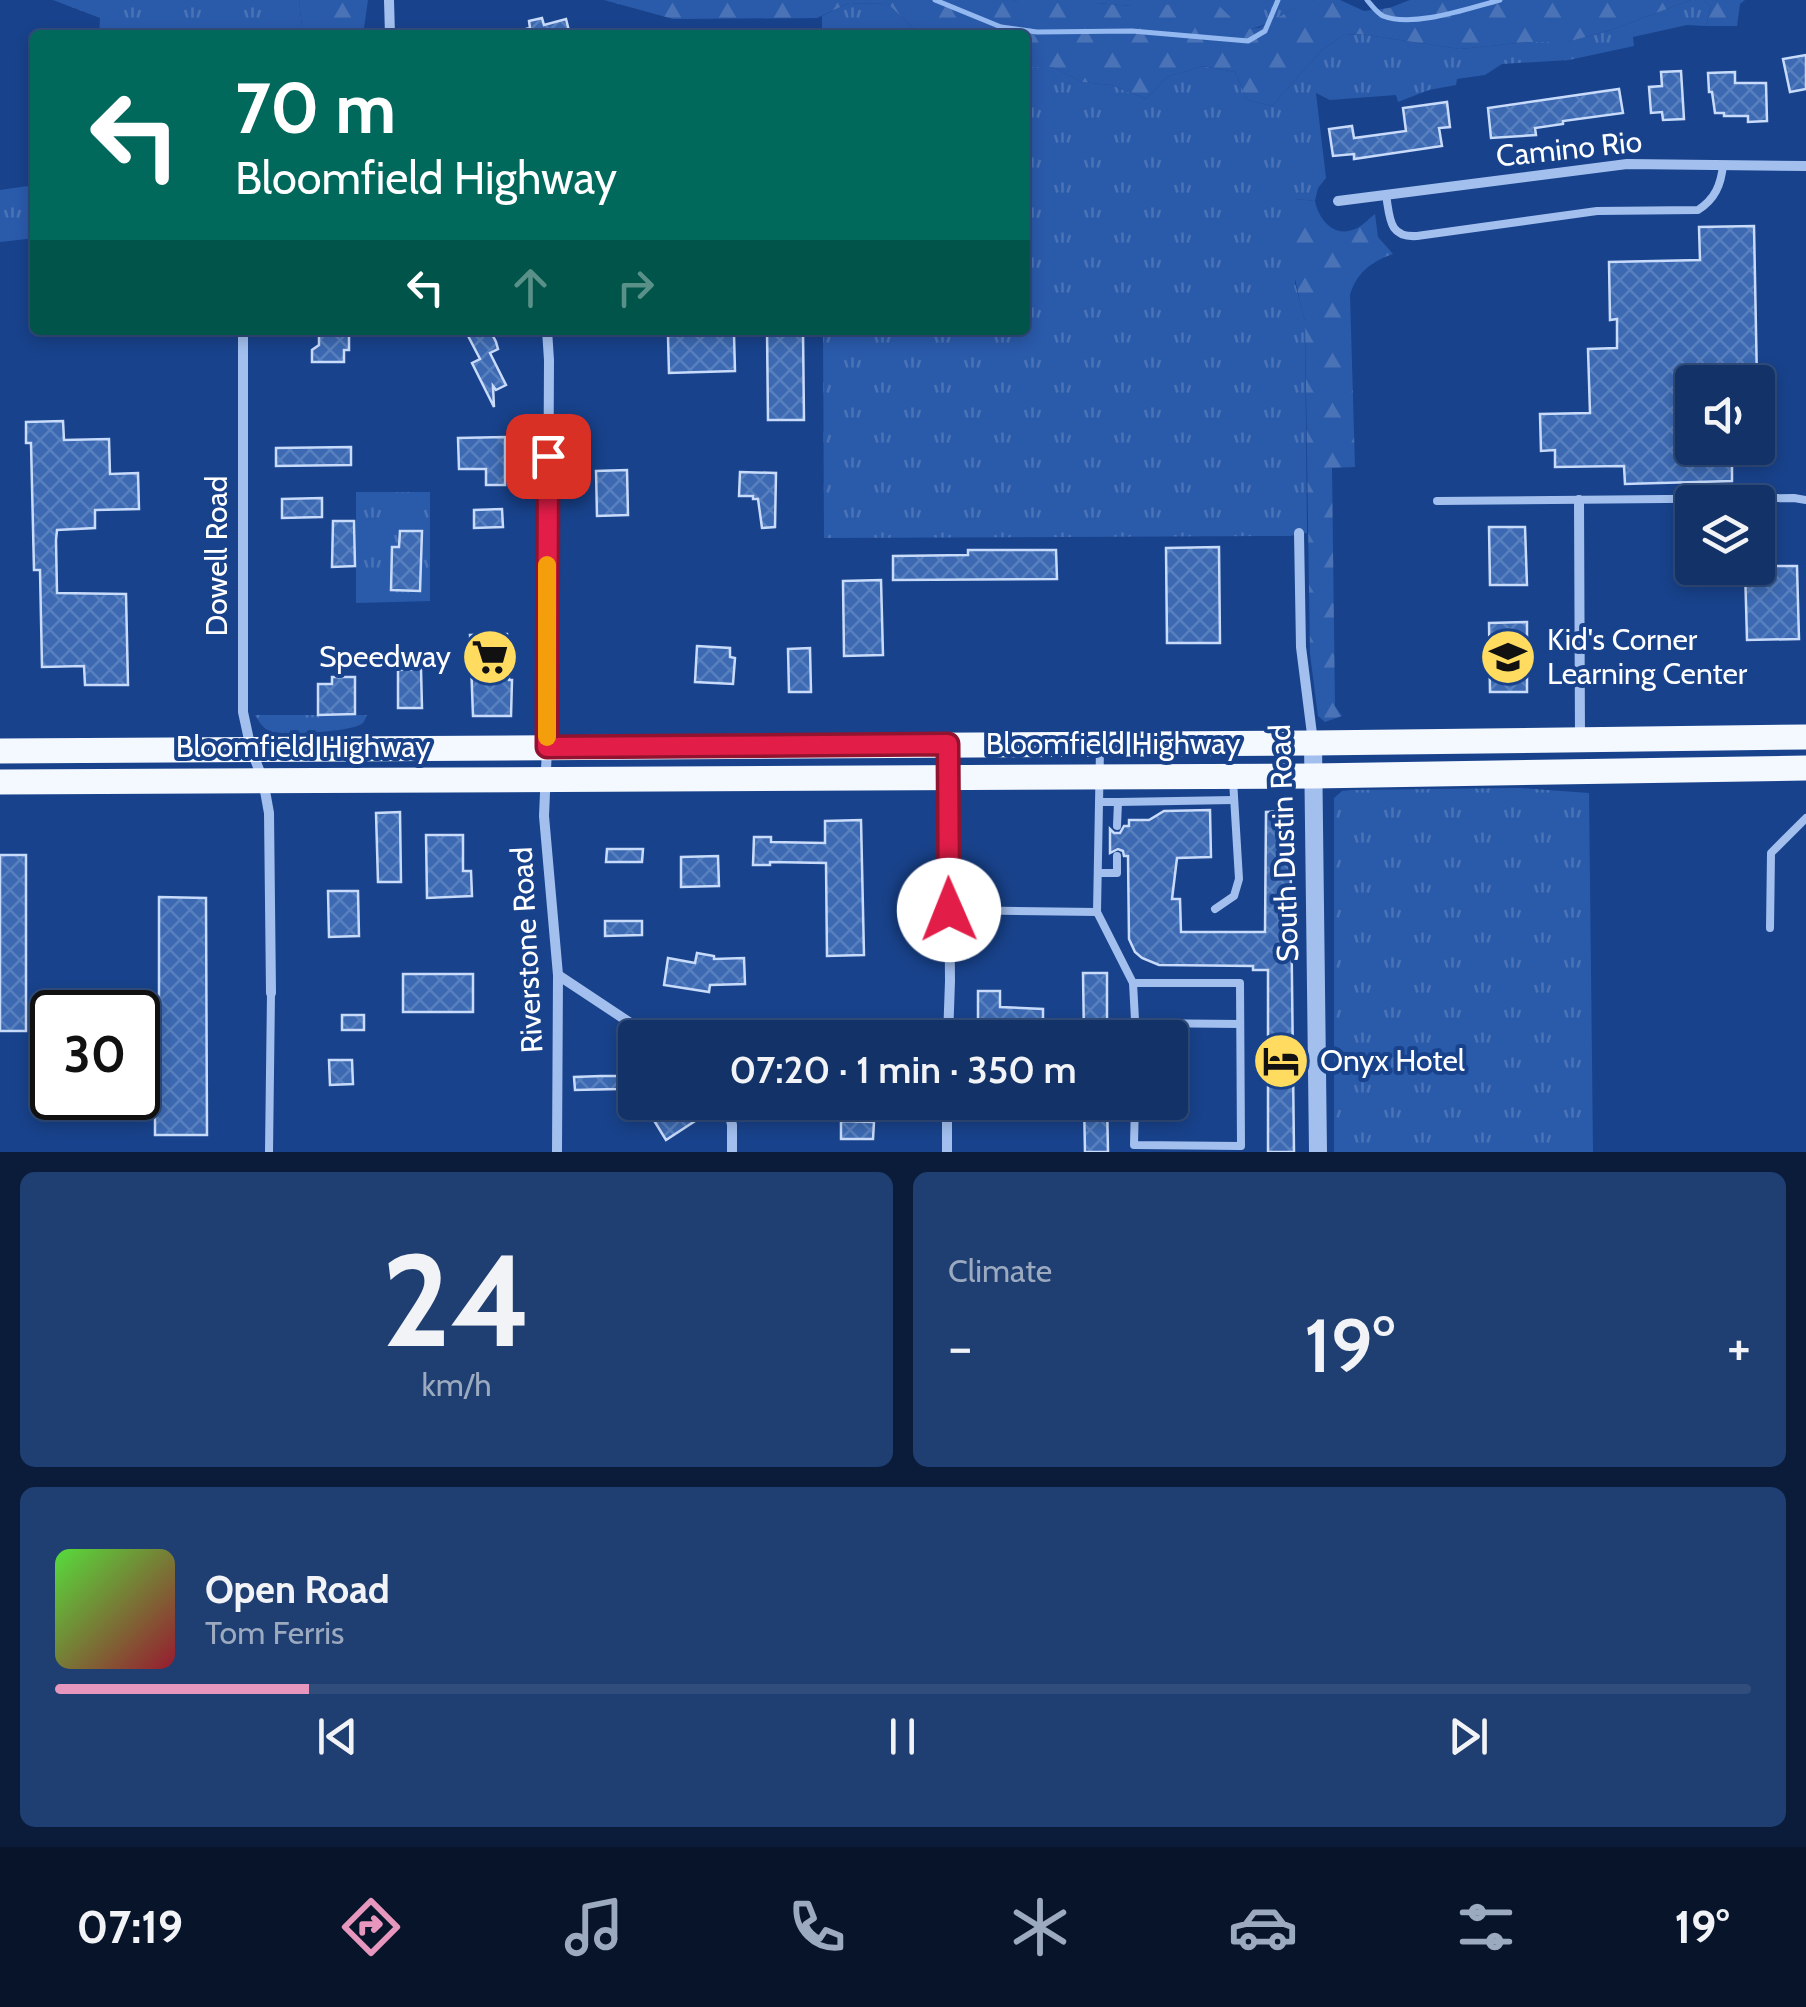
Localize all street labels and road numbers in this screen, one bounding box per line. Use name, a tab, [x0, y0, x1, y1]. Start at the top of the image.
street label: Camino Rio	[1494, 122, 1644, 175]
street label: Dowell Road	[198, 476, 235, 636]
street label: South Dustin Road	[1261, 724, 1306, 962]
street label: Bloomfield Highway	[986, 725, 1240, 762]
street label: Bloomfield Highway	[176, 728, 430, 765]
street label: Riverstone Road	[503, 846, 550, 1054]

